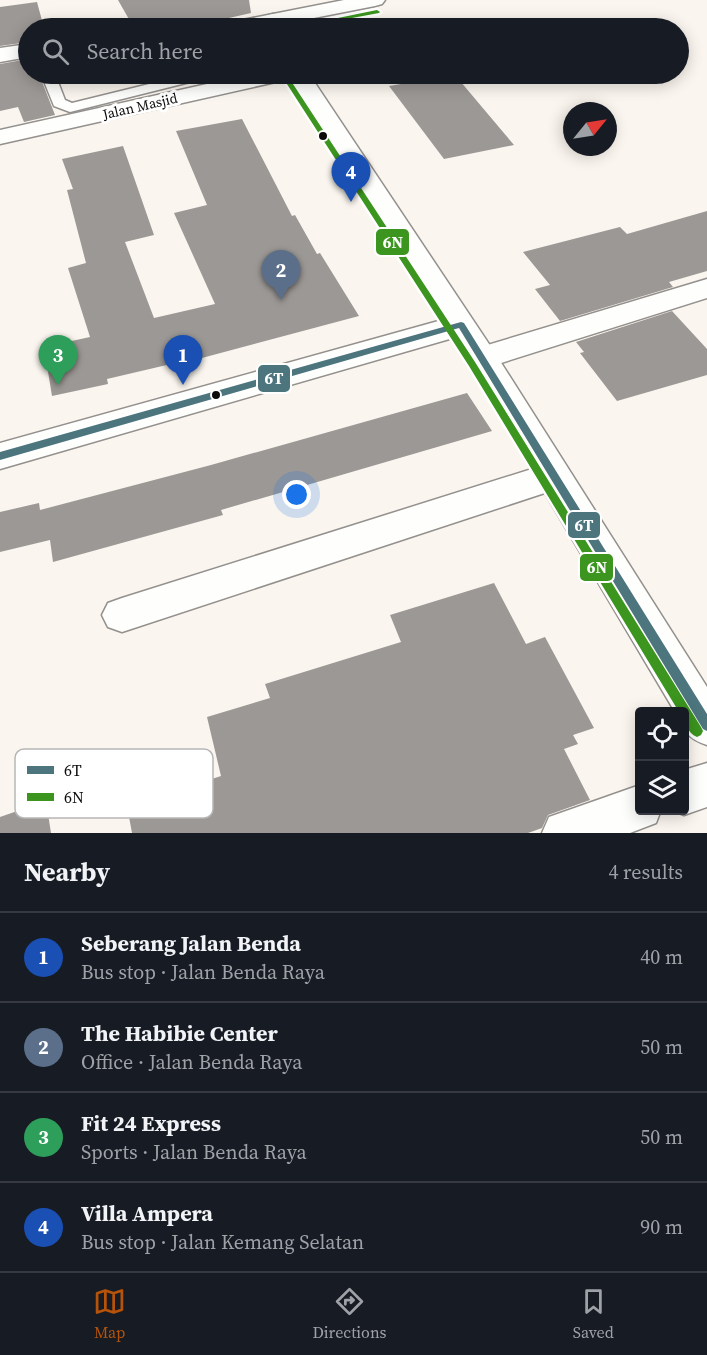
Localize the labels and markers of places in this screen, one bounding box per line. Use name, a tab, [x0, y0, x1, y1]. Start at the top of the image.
unlabelled marker	[317, 130, 329, 142]
pin: 4	[332, 152, 370, 202]
pin: 2	[262, 250, 300, 300]
pin: 3	[38, 336, 78, 385]
pin: 1	[164, 336, 202, 385]
unlabelled marker	[210, 389, 222, 401]

